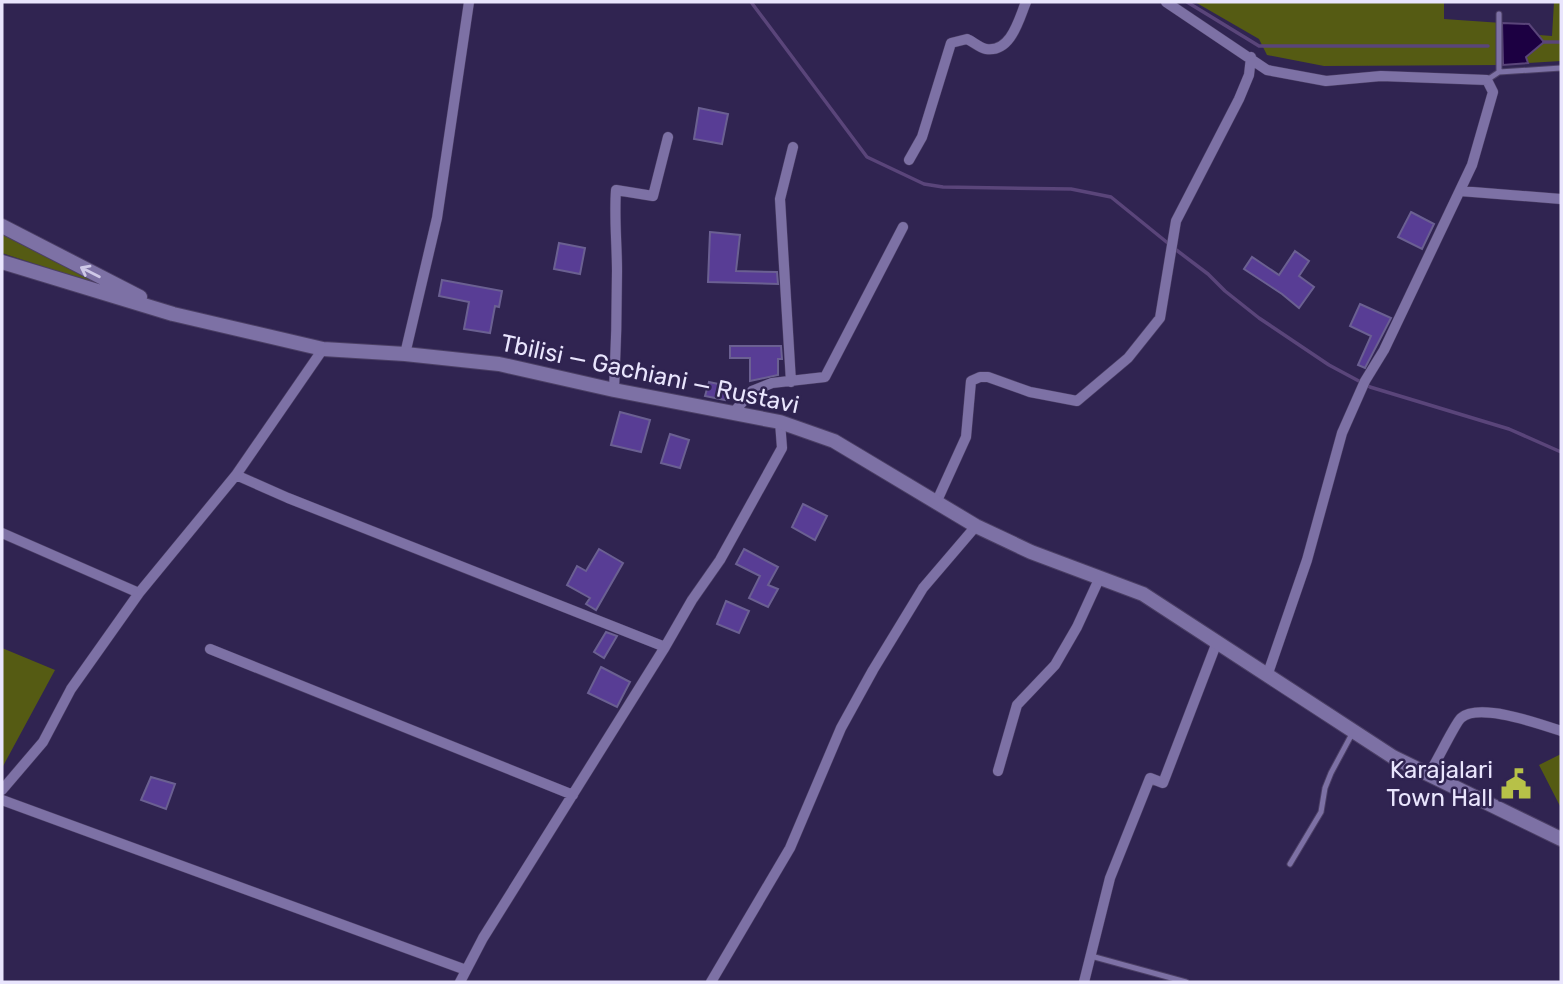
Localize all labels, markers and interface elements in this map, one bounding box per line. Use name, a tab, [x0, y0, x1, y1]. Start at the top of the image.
one-way arrow	[80, 264, 101, 278]
street label: Tbilisi — Gachiani — Rustavi	[498, 329, 802, 419]
place label: Karajalari Town Hall	[1386, 756, 1493, 812]
public building icon: Karajalari Town Hall	[1499, 767, 1533, 801]

